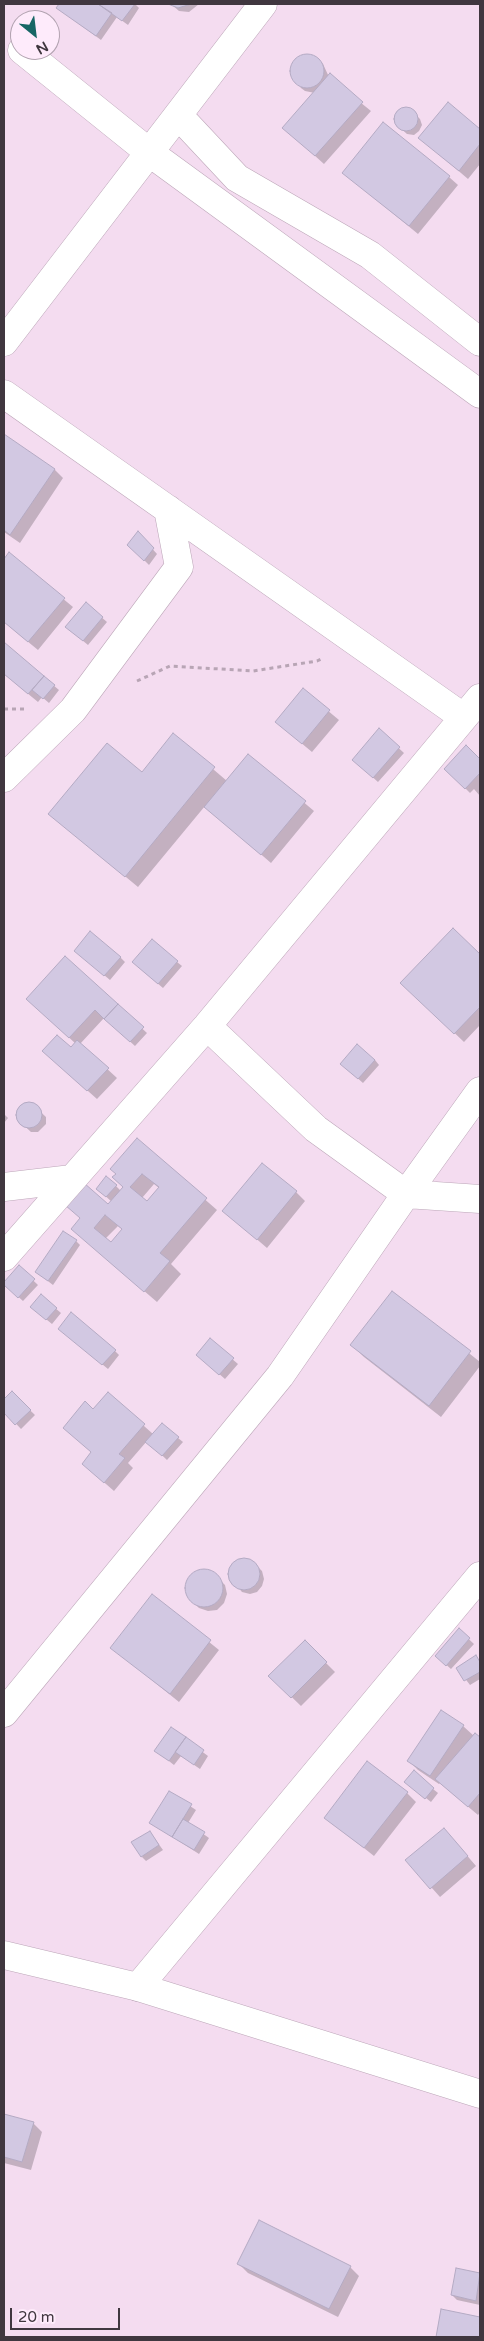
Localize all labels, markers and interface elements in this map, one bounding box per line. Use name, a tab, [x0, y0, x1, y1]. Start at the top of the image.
north arrow	[10, 10, 60, 60]
text: N	[33, 38, 51, 58]
scale bar	[12, 2298, 122, 2330]
text: 20 m	[18, 2308, 55, 2326]

